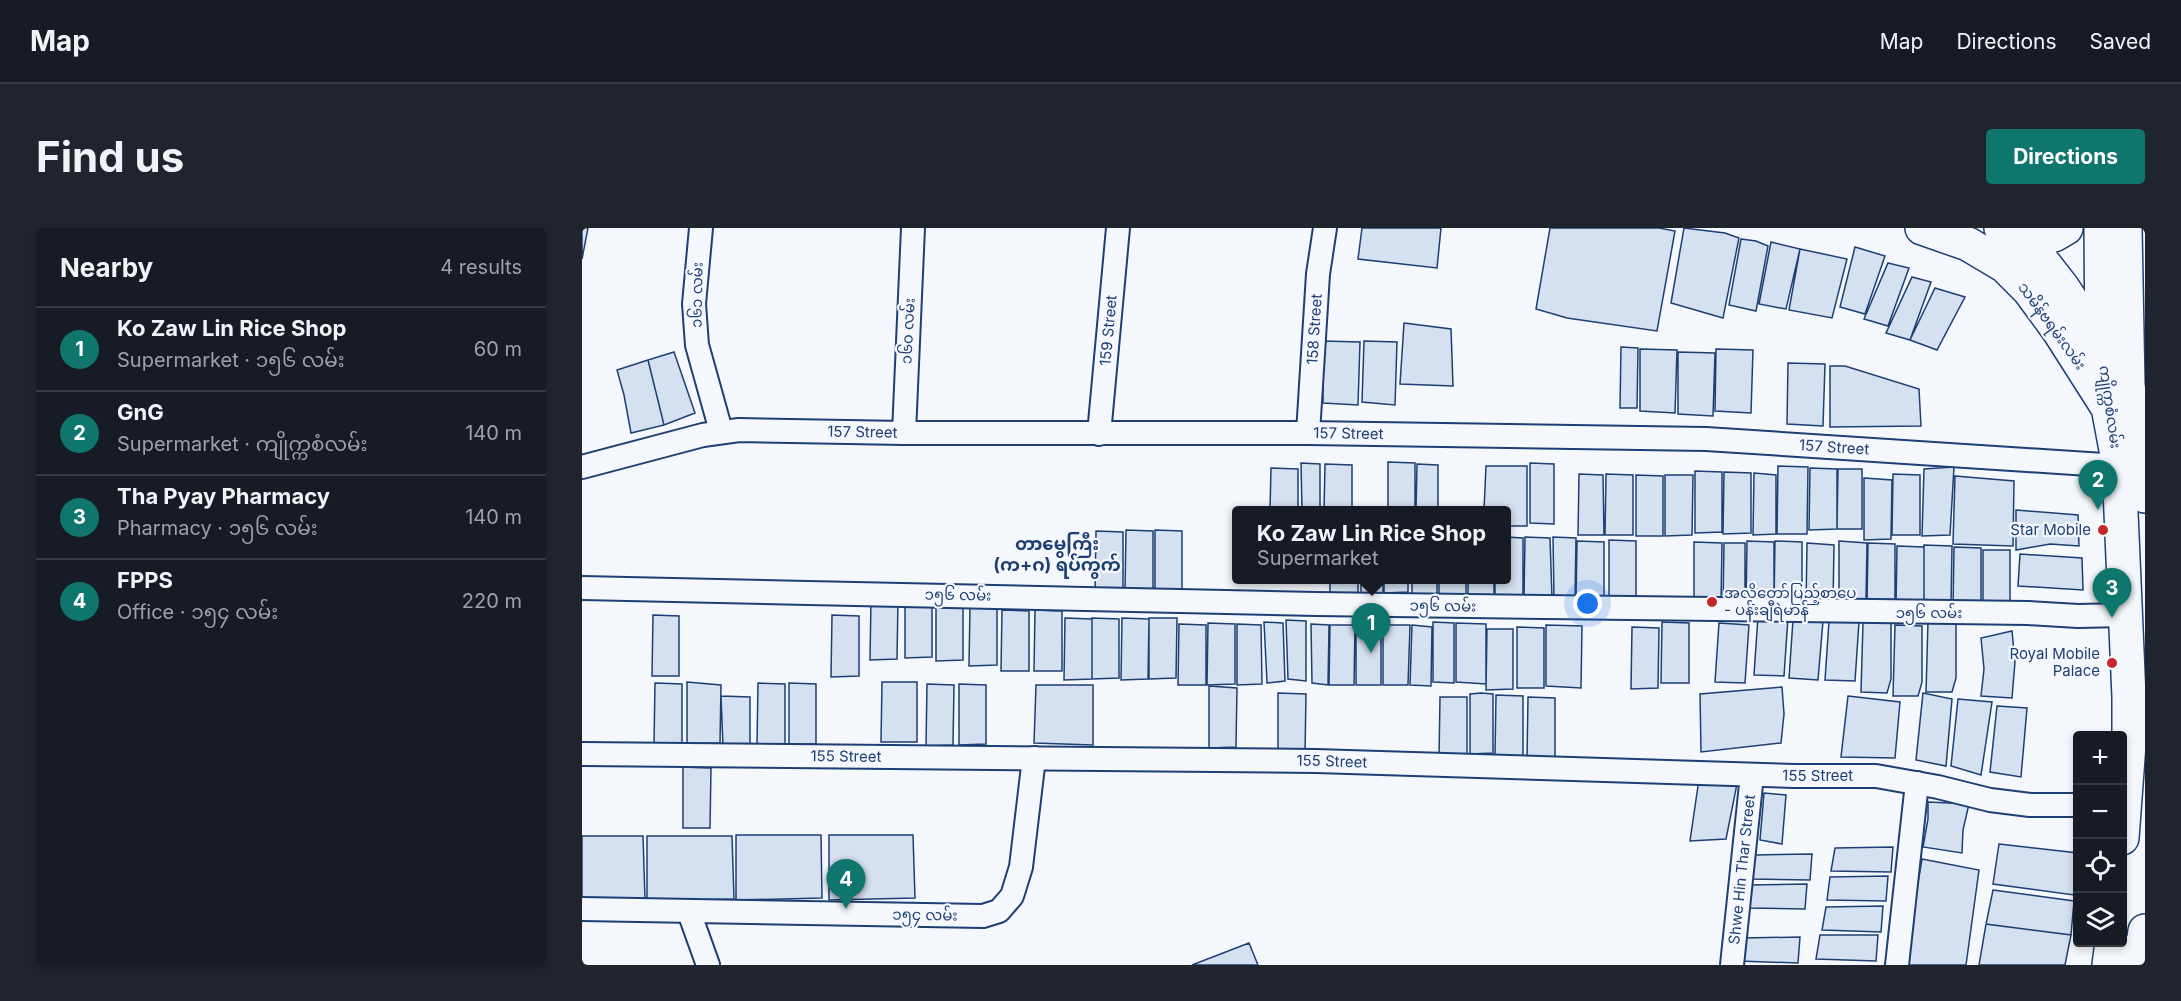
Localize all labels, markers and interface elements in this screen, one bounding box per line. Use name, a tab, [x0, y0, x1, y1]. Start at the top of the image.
text: Map	[30, 24, 90, 58]
text: Map	[1880, 29, 1923, 54]
text: Directions	[1956, 29, 2057, 54]
text: Saved	[2090, 29, 2151, 54]
button: Directions	[1986, 129, 2145, 184]
text: Find us	[36, 131, 184, 182]
text: Nearby	[60, 252, 153, 283]
text: 4 results	[440, 255, 522, 279]
street label: ၁၆၁ လမ်း	[686, 262, 707, 328]
street label: သမိန်ဗရမ်းလမ်း	[2012, 278, 2091, 375]
street label: 158 Street	[1302, 293, 1326, 365]
street label: 159 Street	[1095, 294, 1121, 367]
street label: ၁၆၀ လမ်း	[896, 297, 919, 365]
text: Ko Zaw Lin Rice Shop	[117, 315, 346, 341]
text: 1	[75, 337, 84, 361]
text: 60 m	[474, 337, 522, 361]
text: Supermarket · ၁၅၆ လမ်း	[117, 348, 345, 372]
street label: ကျိုက္ကစံလမ်း	[2092, 364, 2126, 450]
text: GnG	[117, 399, 164, 425]
text: 2	[73, 421, 86, 445]
text: 140 m	[465, 421, 522, 445]
street label: 157 Street	[827, 422, 898, 442]
street label: 157 Street	[1313, 423, 1384, 443]
text: Supermarket · ကျိုက္ကစံလမ်း	[117, 432, 368, 456]
street label: 157 Street	[1798, 435, 1870, 459]
pin: 2	[2078, 460, 2118, 510]
text: Tha Pyay Pharmacy	[117, 483, 330, 509]
text: 3	[73, 505, 86, 529]
text: 140 m	[465, 505, 522, 529]
popup	[1232, 506, 1511, 584]
text: Pharmacy · ၁၅၆ လမ်း	[117, 516, 318, 540]
text: Ko Zaw Lin Rice Shop	[1257, 520, 1486, 546]
place label: Star Mobile	[2010, 520, 2091, 539]
marker: Star Mobile	[2096, 523, 2110, 537]
district label: တာမွေကြီး (က+ဂ) ရပ်ကွက်	[993, 532, 1121, 579]
text: Supermarket	[1257, 546, 1379, 570]
text: FPPS	[117, 567, 173, 593]
pin: 3	[2092, 568, 2132, 618]
place label: အလိုတော်ပြည့်စာပေ - ပန်းချီရဲမာန်	[1724, 583, 1856, 622]
street label: ၁၅၆ လမ်း	[924, 584, 992, 608]
text: 4	[73, 589, 86, 613]
text: 220 m	[462, 589, 522, 613]
your location	[1573, 589, 1602, 618]
street label: ၁၅၆ လမ်း	[1409, 595, 1477, 619]
marker: အလိုတော်ပြည့်စာပေ - ပန်းချီရဲမာန်	[1705, 595, 1719, 609]
text: Office · ၁၅၄ လမ်း	[117, 600, 278, 624]
street label: ၁၅၆ လမ်း	[1896, 603, 1962, 625]
pin: 1	[1352, 604, 1390, 653]
place label: Royal Mobile Palace	[2009, 644, 2100, 680]
marker: Royal Mobile Palace	[2105, 656, 2119, 670]
map controls	[2073, 731, 2127, 947]
button: +	[2073, 731, 2127, 785]
street label: 155 Street	[810, 746, 882, 766]
street label: 155 Street	[1296, 751, 1368, 772]
street label: 155 Street	[1782, 766, 1853, 785]
button: −	[2073, 785, 2127, 839]
street label: Shwe Hin Thar Street	[1724, 794, 1759, 945]
button: locate	[2073, 839, 2127, 893]
pin: 4	[826, 860, 866, 909]
button: layers	[2073, 893, 2127, 947]
street label: ၁၅၄ လမ်း	[892, 904, 958, 928]

